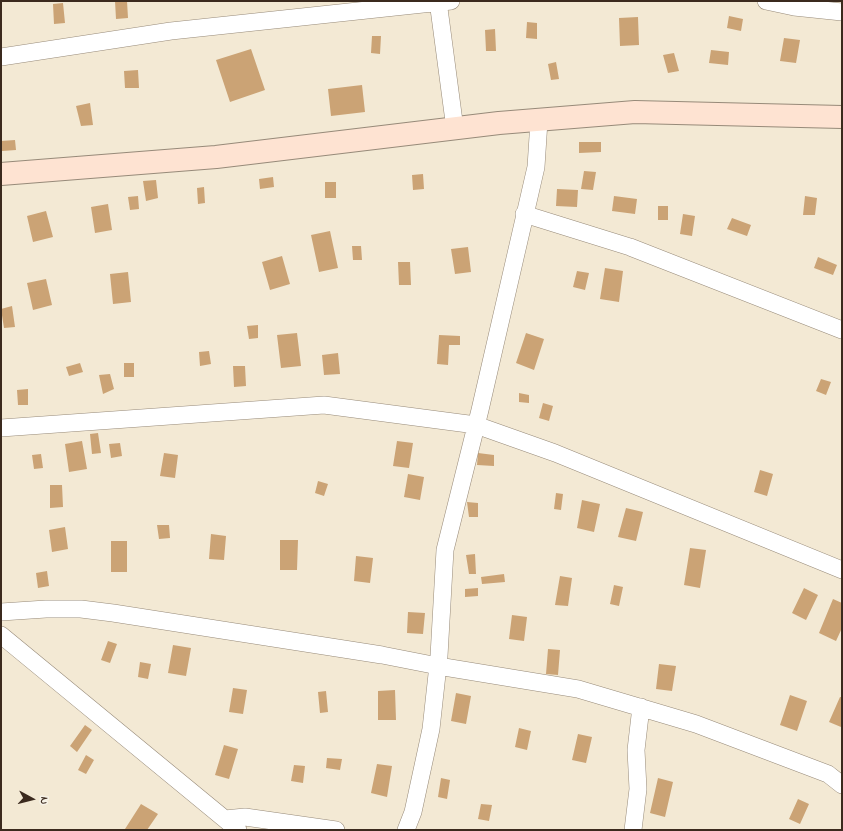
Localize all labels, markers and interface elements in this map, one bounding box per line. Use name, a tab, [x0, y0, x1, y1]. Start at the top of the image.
north arrow	[12, 779, 52, 819]
text: N	[36, 796, 52, 805]

